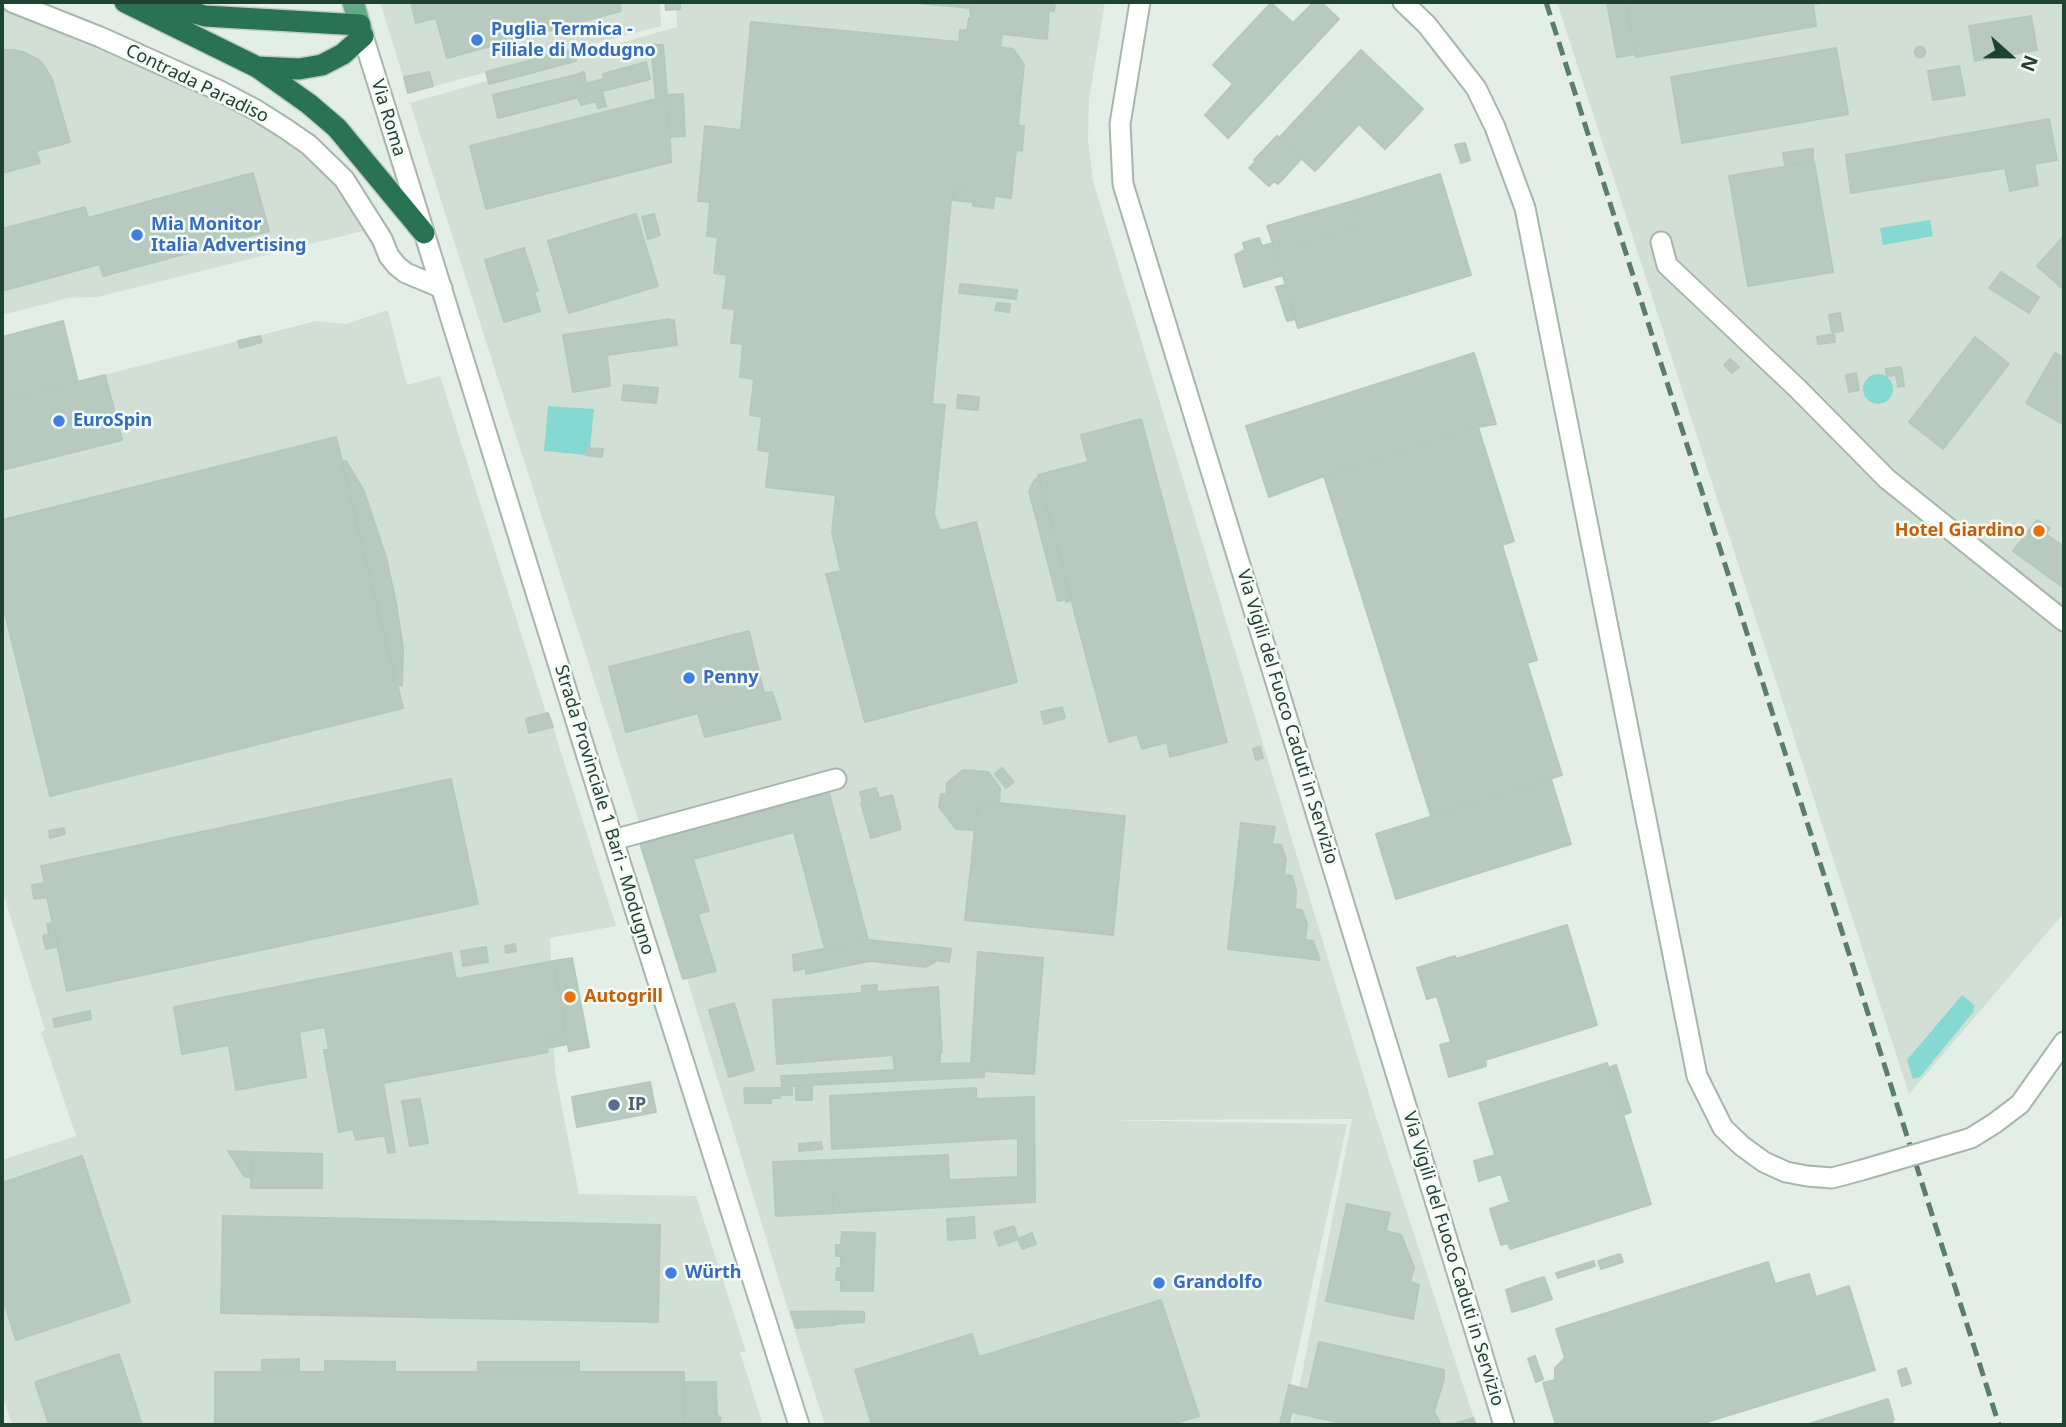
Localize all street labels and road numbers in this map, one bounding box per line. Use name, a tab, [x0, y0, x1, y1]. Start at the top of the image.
street label: Contrada Paradiso	[122, 40, 272, 128]
street label: Via Roma	[366, 77, 410, 159]
street label: Via Vigili del Fuoco Caduti in Servizio	[1232, 567, 1342, 867]
street label: Strada Provinciale 1 Bari - Modugno	[549, 662, 659, 958]
street label: Via Vigili del Fuoco Caduti in Servizio	[1398, 1109, 1508, 1409]

